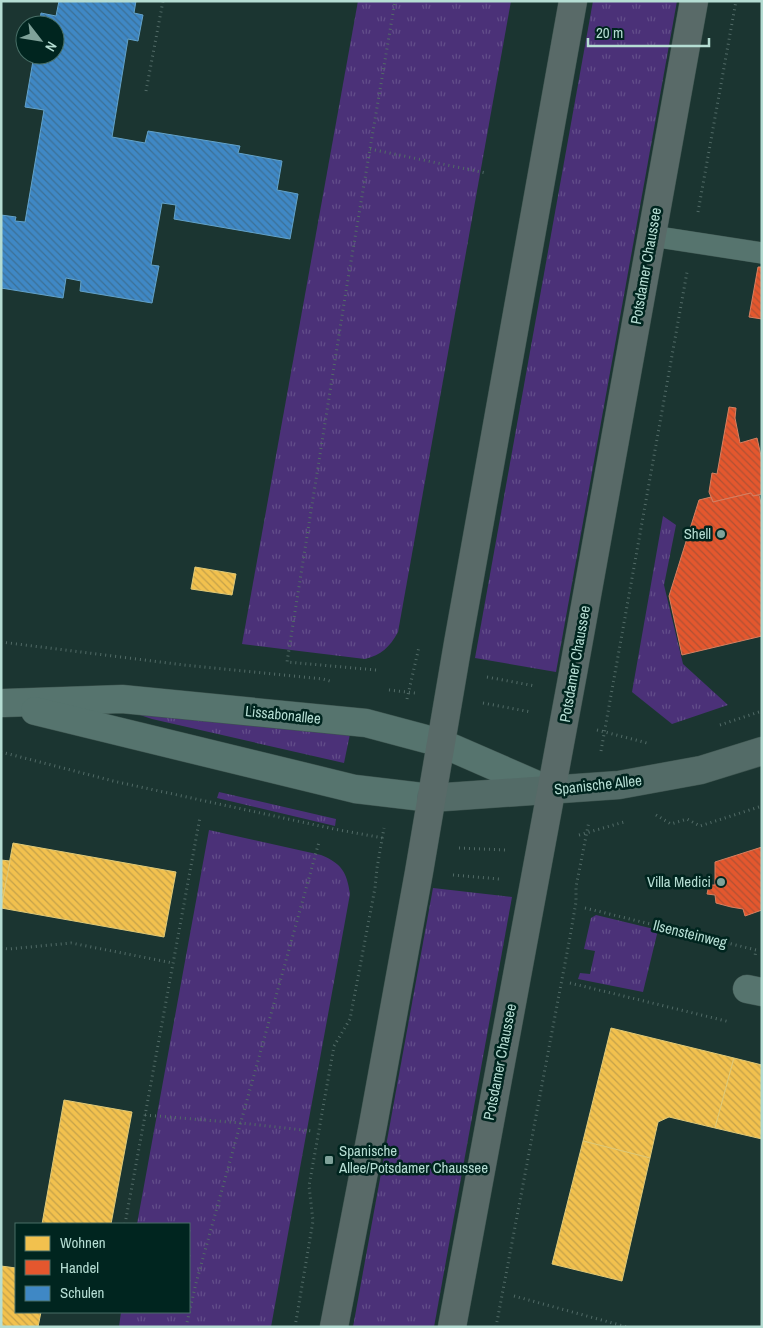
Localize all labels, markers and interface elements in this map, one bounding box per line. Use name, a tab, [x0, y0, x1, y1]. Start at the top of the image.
north arrow	[15, 15, 65, 65]
scale bar	[588, 15, 709, 47]
text: 20 m	[596, 22, 623, 43]
text: N	[41, 39, 61, 55]
street label: Potsdamer Chaussee	[625, 206, 666, 326]
place label: Shell	[684, 523, 711, 544]
marker: Shell	[715, 528, 727, 540]
street label: Potsdamer Chaussee	[554, 604, 595, 724]
street label: Lissabonallee	[244, 700, 322, 729]
street label: Spanische Allee	[553, 769, 643, 800]
place label: Villa Medici	[647, 871, 711, 892]
marker: Villa Medici	[715, 876, 727, 888]
street label: Ilsensteinweg	[651, 914, 729, 953]
street label: Potsdamer Chaussee	[478, 1002, 521, 1122]
place label: Spanische Allee/Potsdamer Chaussee	[338, 1140, 488, 1178]
marker: Spanische Allee/Potsdamer Chaussee	[323, 1154, 335, 1166]
legend	[15, 1223, 190, 1313]
text: Wohnen	[60, 1232, 106, 1253]
text: Handel	[60, 1257, 99, 1278]
text: Schulen	[60, 1282, 104, 1303]

